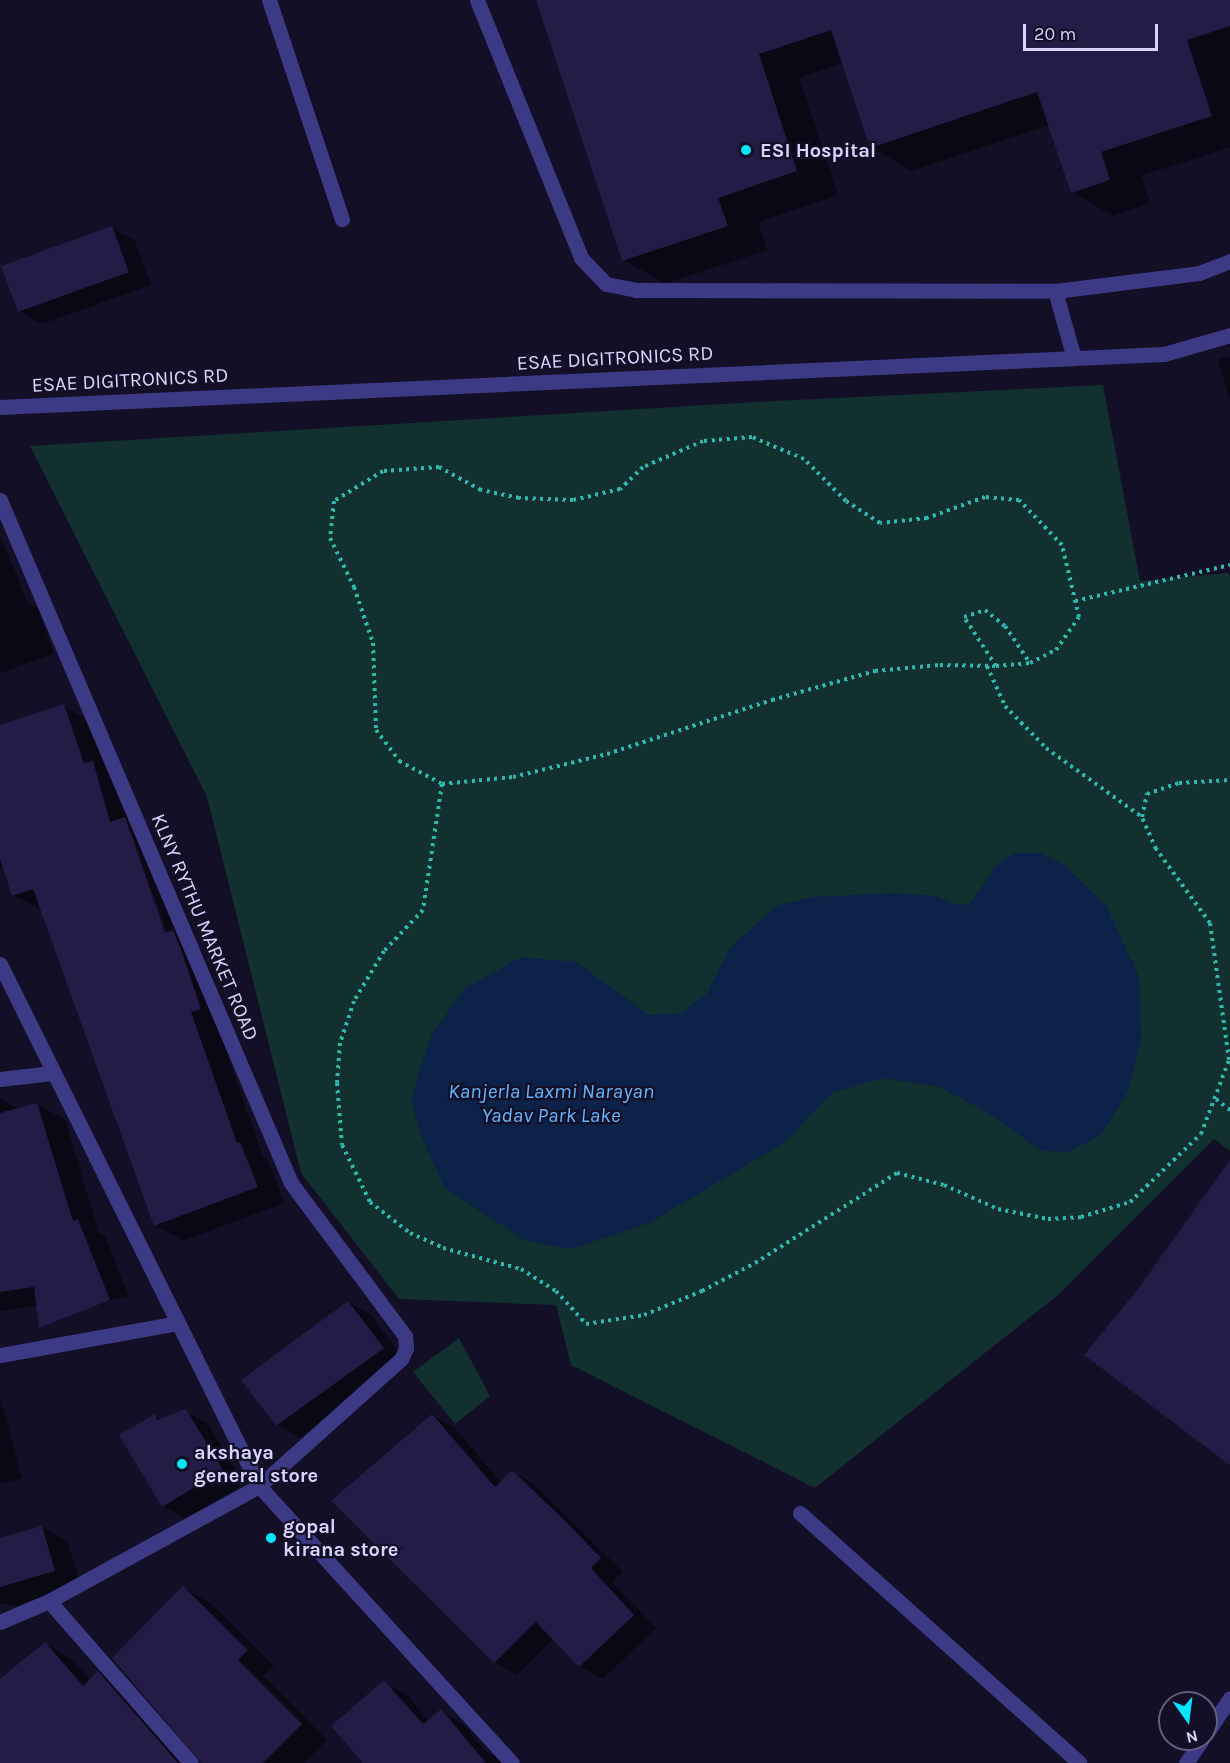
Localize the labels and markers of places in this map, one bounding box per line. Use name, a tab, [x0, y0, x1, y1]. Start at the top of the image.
place label: ESI Hospital	[760, 138, 876, 162]
marker: ESI Hospital	[737, 141, 755, 159]
place label: akshaya general store	[194, 1440, 318, 1487]
marker: akshaya general store	[175, 1457, 189, 1471]
place label: gopal kirana store	[283, 1514, 398, 1561]
marker: gopal kirana store	[264, 1531, 278, 1545]

